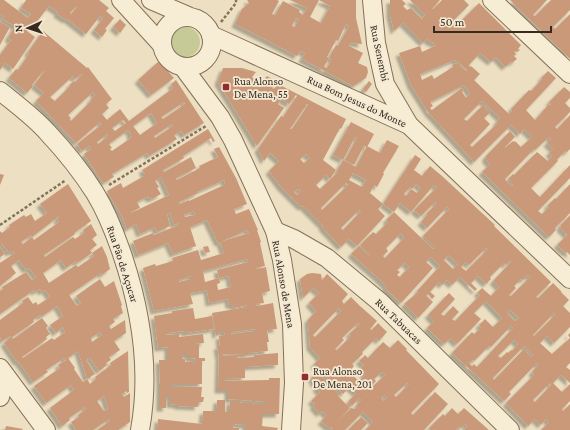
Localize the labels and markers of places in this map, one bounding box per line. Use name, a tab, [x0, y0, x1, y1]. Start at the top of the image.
place label: Rua Alonso De Mena, 55	[234, 75, 288, 101]
marker: Rua Alonso De Mena, 55	[221, 82, 231, 92]
place label: Rua Alonso De Mena, 201	[313, 365, 372, 391]
marker: Rua Alonso De Mena, 201	[300, 372, 310, 382]

